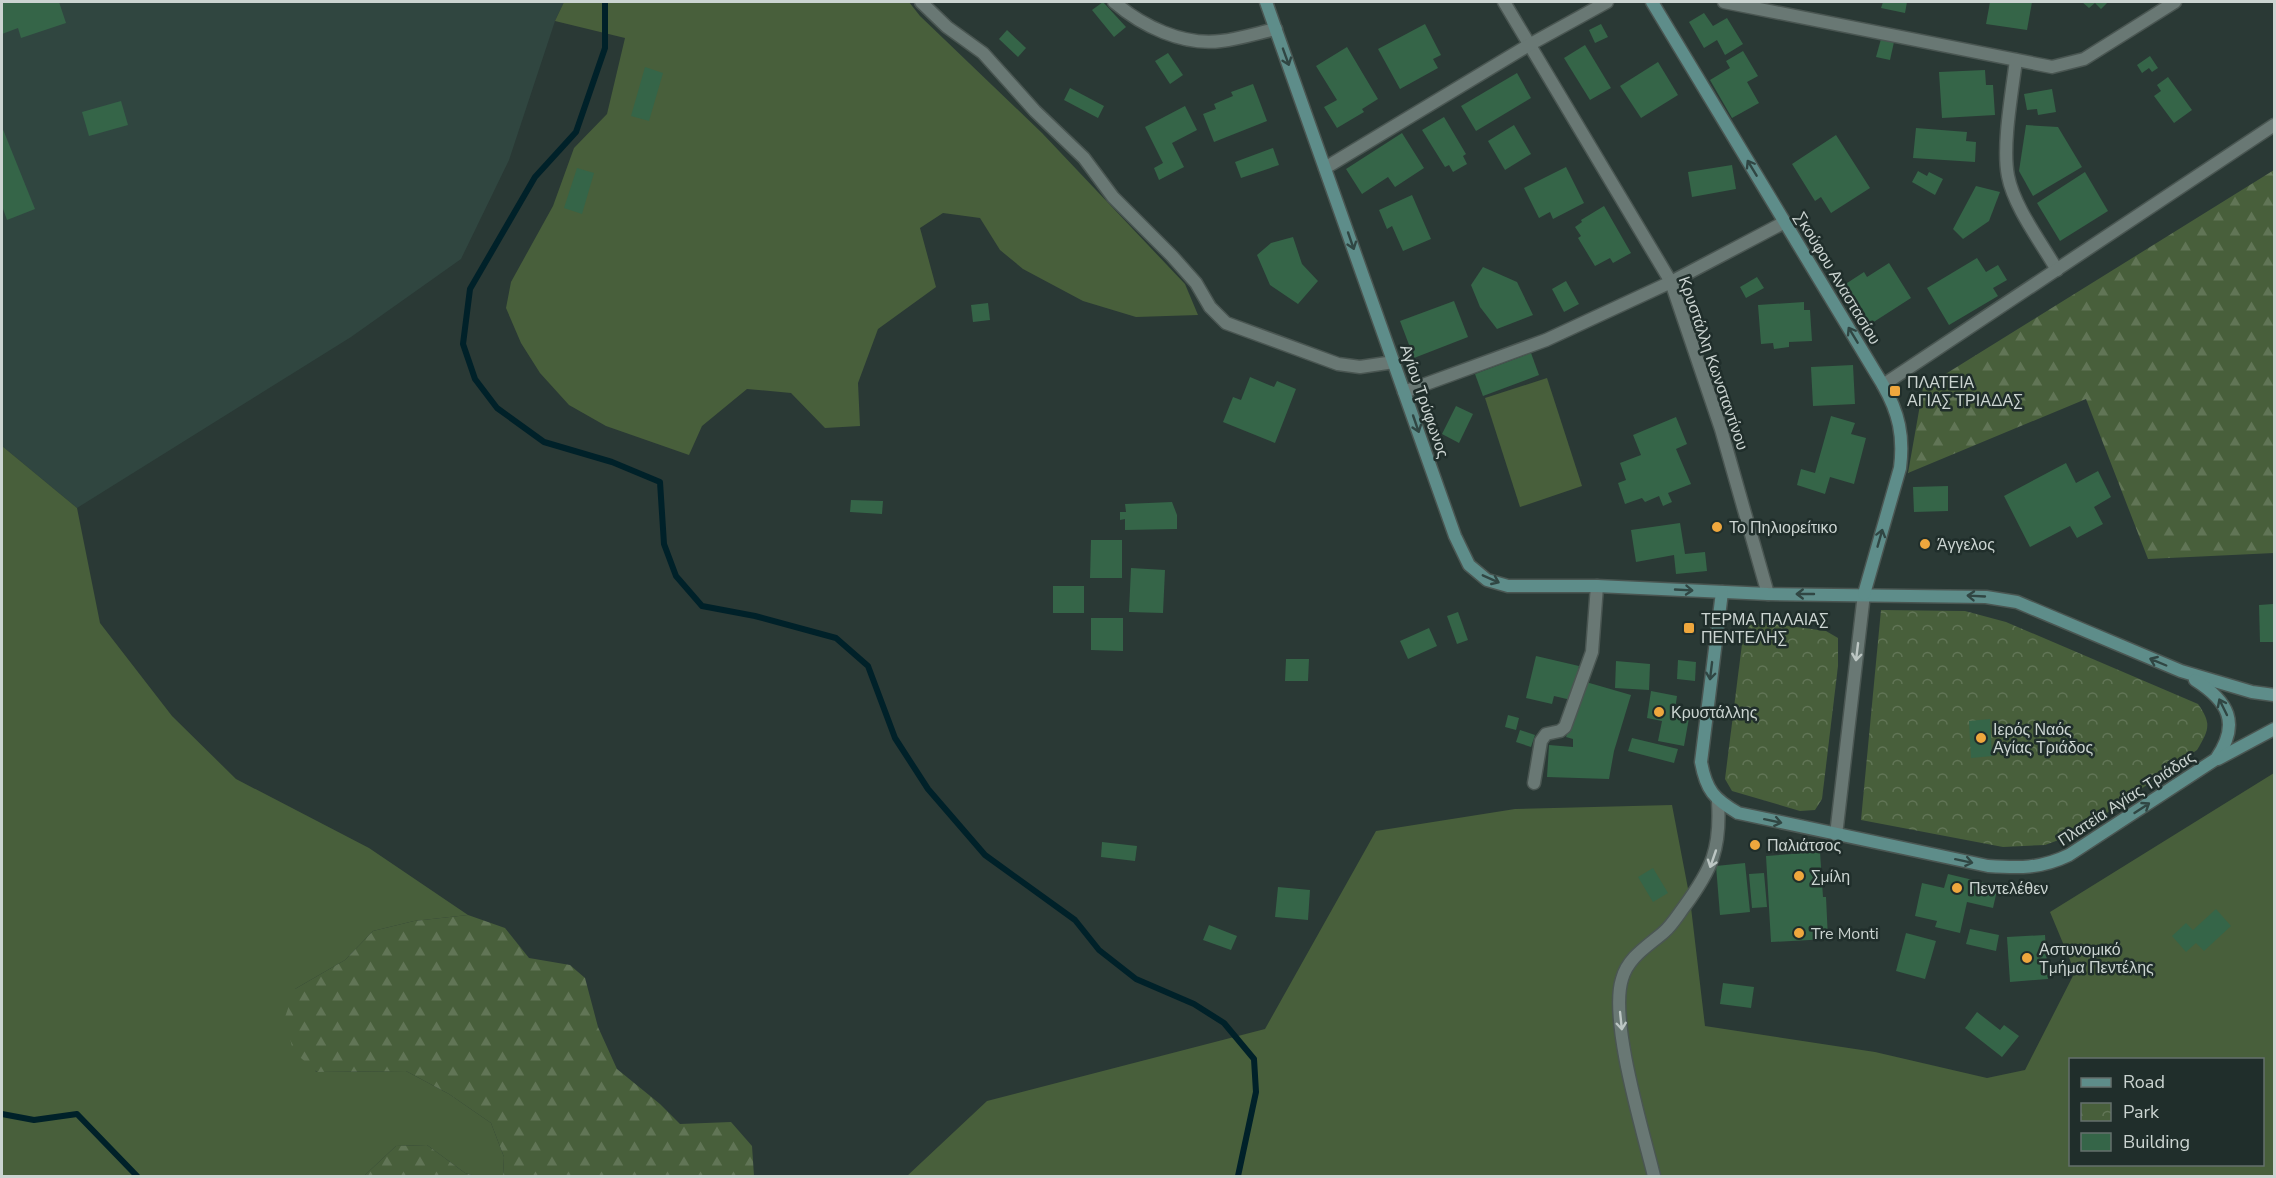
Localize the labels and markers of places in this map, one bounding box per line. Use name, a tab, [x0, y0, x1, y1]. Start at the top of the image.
place label: ΠΛΑΤΕΙΑ ΑΓΙΑΣ ΤΡΙΑΔΑΣ	[1907, 372, 2023, 412]
marker: ΠΛΑΤΕΙΑ ΑΓΙΑΣ ΤΡΙΑΔΑΣ	[1888, 384, 1902, 398]
place label: Το Πηλιορείτικο	[1729, 517, 1837, 539]
marker: Το Πηλιορείτικο	[1710, 520, 1724, 534]
place label: Άγγελος	[1937, 534, 1995, 556]
marker: Άγγελος	[1918, 537, 1932, 551]
place label: ΤΕΡΜΑ ΠΑΛΑΙΑΣ ΠΕΝΤΕΛΗΣ	[1701, 609, 1829, 649]
marker: ΤΕΡΜΑ ΠΑΛΑΙΑΣ ΠΕΝΤΕΛΗΣ	[1682, 621, 1696, 635]
place label: Κρυστάλλης	[1671, 702, 1758, 724]
marker: Κρυστάλλης	[1652, 705, 1666, 719]
place label: Ιερός Ναός Αγίας Τριάδος	[1993, 719, 2093, 759]
marker: Ιερός Ναός Αγίας Τριάδος	[1974, 731, 1988, 745]
place label: Παλιάτσος	[1767, 835, 1841, 857]
marker: Παλιάτσος	[1748, 838, 1762, 852]
place label: Σμίλη	[1811, 866, 1850, 888]
marker: Σμίλη	[1792, 869, 1806, 883]
place label: Πεντελέθεν	[1969, 878, 2048, 900]
marker: Πεντελέθεν	[1950, 881, 1964, 895]
place label: Tre Monti	[1811, 923, 1879, 945]
marker: Tre Monti	[1792, 926, 1806, 940]
place label: Αστυνομικό Τμήμα Πεντέλης	[2039, 939, 2154, 979]
marker: Αστυνομικό Τμήμα Πεντέλης	[2020, 951, 2034, 965]

